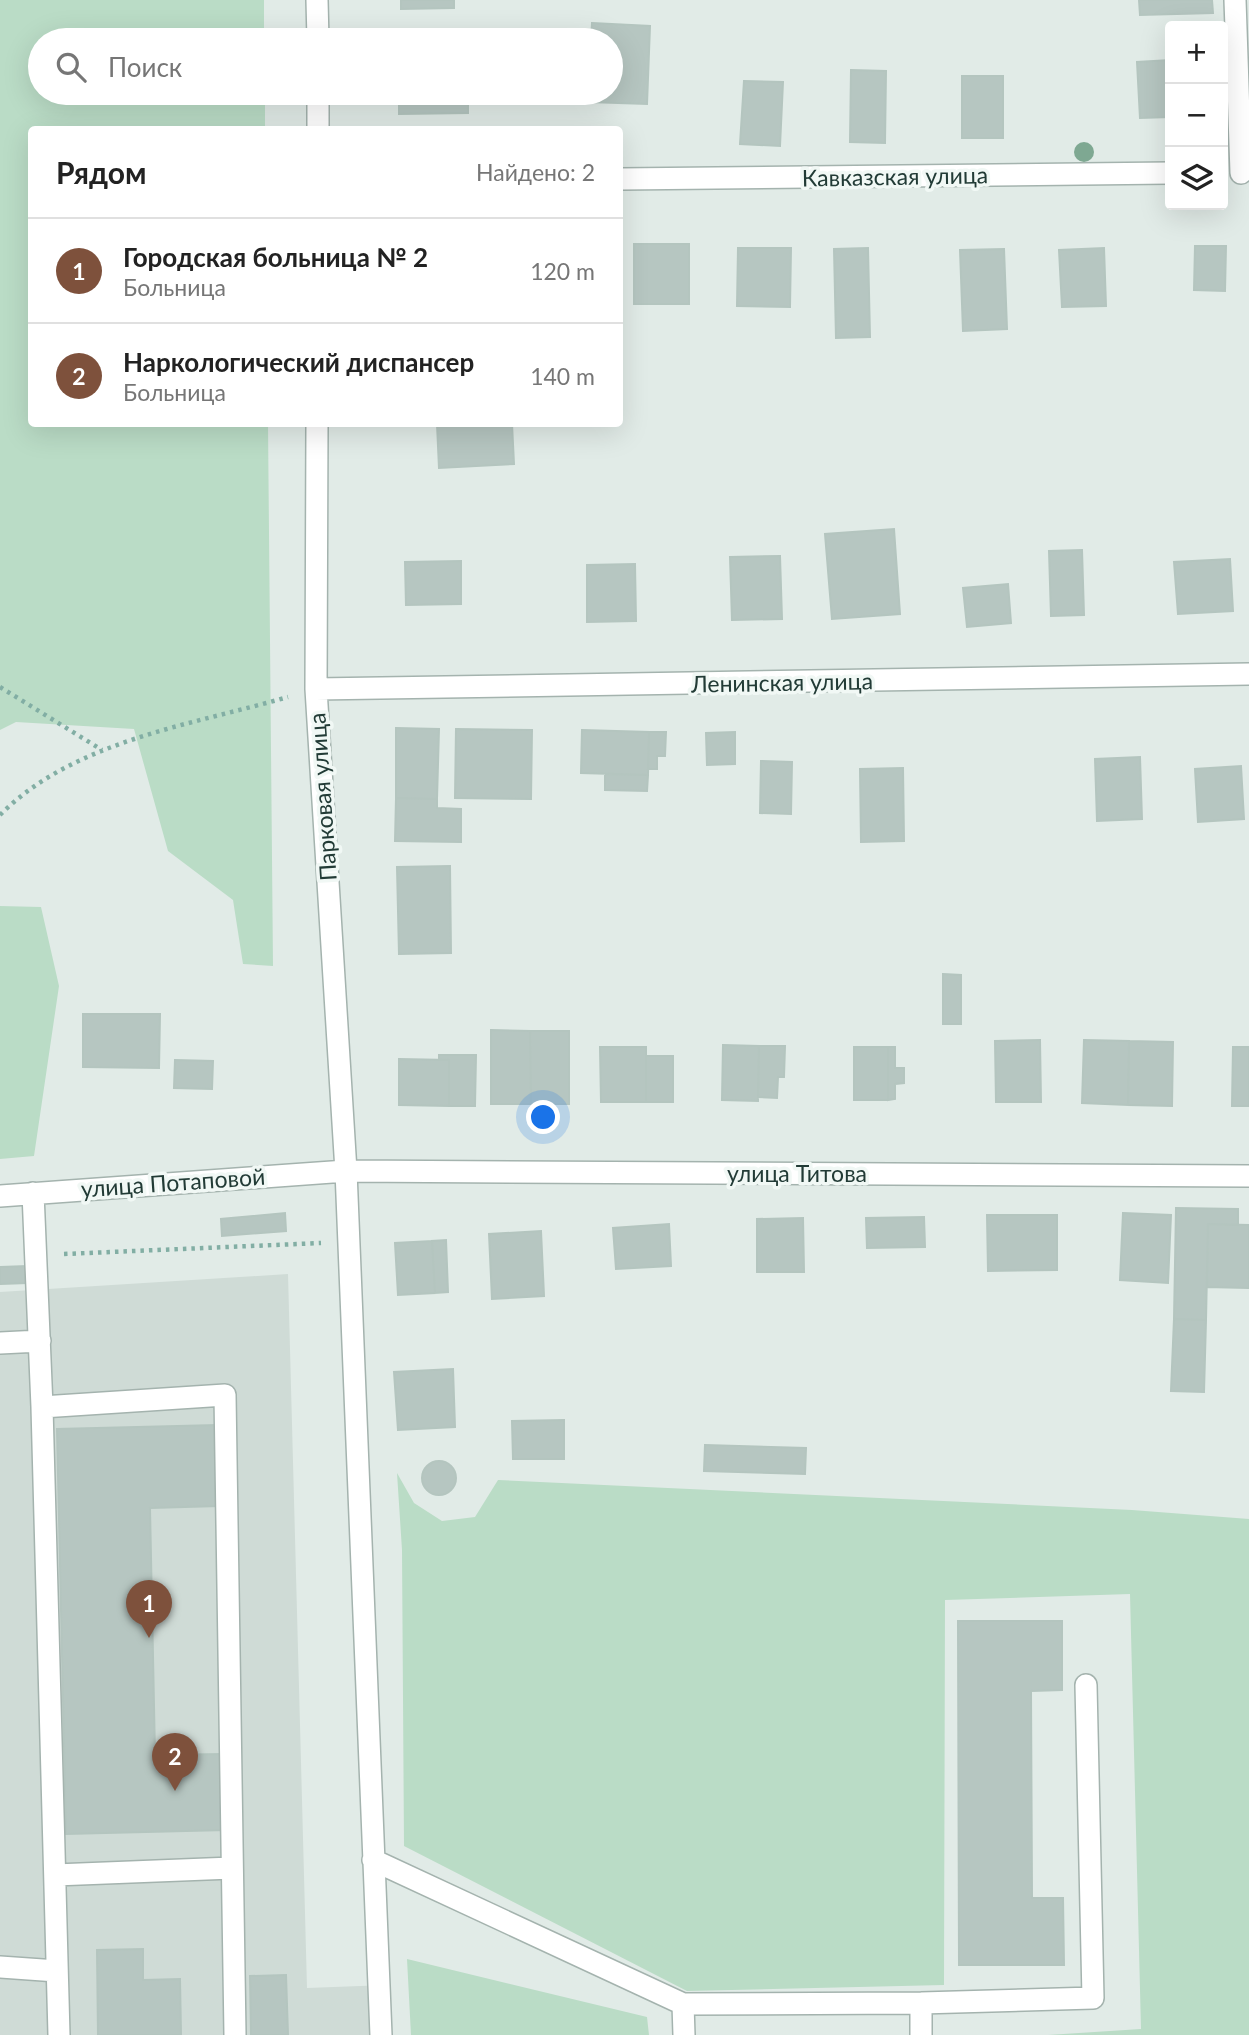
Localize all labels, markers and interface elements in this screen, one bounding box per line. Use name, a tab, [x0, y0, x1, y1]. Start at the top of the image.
map controls	[1165, 21, 1228, 210]
button: +	[1165, 21, 1228, 84]
search box	[28, 28, 623, 105]
icon: search	[52, 48, 90, 86]
text: Поиск	[108, 51, 182, 83]
button: −	[1165, 84, 1228, 147]
button: layers	[1165, 147, 1228, 210]
text: Рядом	[56, 154, 146, 190]
text: Найдено: 2	[476, 158, 595, 186]
street label: Кавказская улица	[802, 160, 988, 192]
text: Городская больница № 2	[123, 241, 428, 273]
text: 1	[72, 257, 86, 285]
text: 120 m	[530, 257, 595, 285]
text: Больница	[123, 273, 226, 301]
text: Наркологический диспансер	[123, 346, 474, 378]
text: 2	[72, 362, 86, 390]
text: 140 m	[530, 362, 595, 390]
text: Больница	[123, 378, 226, 406]
street label: Ленинская улица	[690, 666, 873, 698]
street label: Парковая улица	[302, 712, 342, 882]
your location	[526, 1100, 560, 1134]
street label: улица Титова	[727, 1159, 867, 1187]
street label: улица Потаповой	[80, 1162, 266, 1202]
pin: 1	[126, 1580, 172, 1638]
pin: 2	[152, 1733, 198, 1791]

